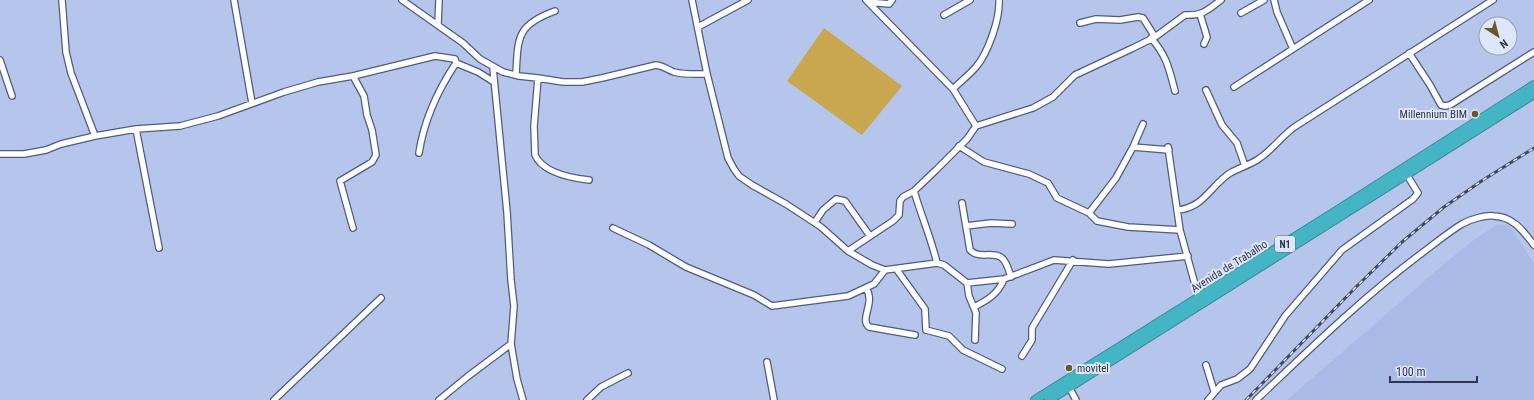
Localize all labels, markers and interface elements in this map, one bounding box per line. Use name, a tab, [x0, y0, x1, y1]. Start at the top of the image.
north arrow	[1478, 16, 1518, 56]
text: N	[1497, 36, 1510, 51]
place label: Millennium BIM	[1400, 108, 1467, 121]
marker: Millennium BIM	[1470, 109, 1480, 119]
road number: N1	[1275, 236, 1295, 252]
street label: Avenida de Trabalho	[1189, 237, 1270, 295]
scale bar	[1390, 358, 1477, 384]
place label: movitel	[1077, 362, 1109, 375]
marker: movitel	[1064, 363, 1074, 373]
text: 100 m	[1396, 365, 1426, 379]

